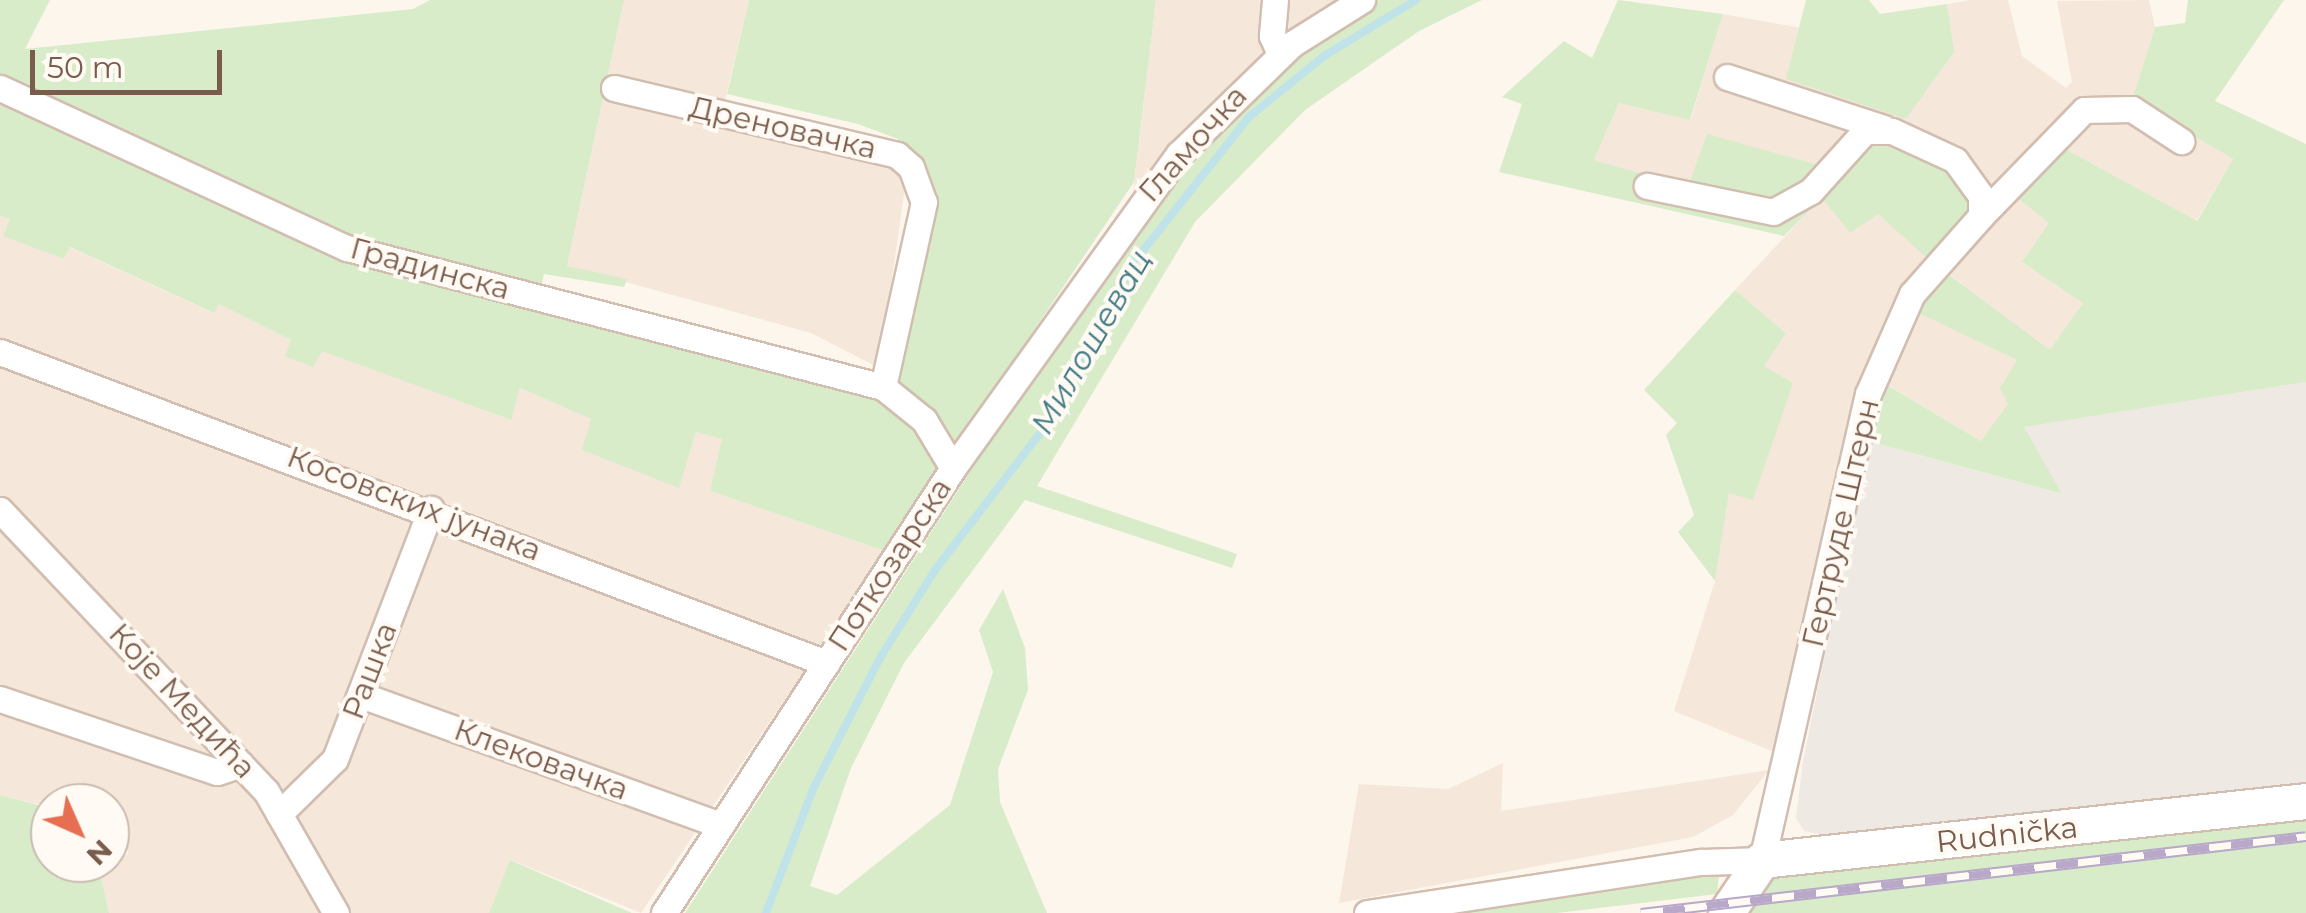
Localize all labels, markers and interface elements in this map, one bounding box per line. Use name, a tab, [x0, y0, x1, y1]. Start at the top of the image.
scale bar	[35, 30, 228, 92]
text: 50 m	[47, 49, 124, 86]
street label: Гламочка	[1131, 78, 1255, 210]
street label: Дреновачка	[686, 89, 880, 167]
street label: Градинска	[346, 230, 514, 308]
water label: Милошевац	[1023, 243, 1159, 441]
street label: Гертруде Штерн	[1795, 395, 1887, 651]
street label: Косовских јунака	[282, 439, 546, 569]
street label: Поткозарска	[821, 472, 959, 658]
street label: Које Медића	[101, 616, 263, 786]
street label: Рашка	[335, 618, 405, 724]
street label: Клековачка	[449, 712, 633, 808]
north arrow	[30, 783, 130, 883]
street label: Rudnička	[1934, 810, 2080, 860]
text: N	[80, 833, 120, 873]

